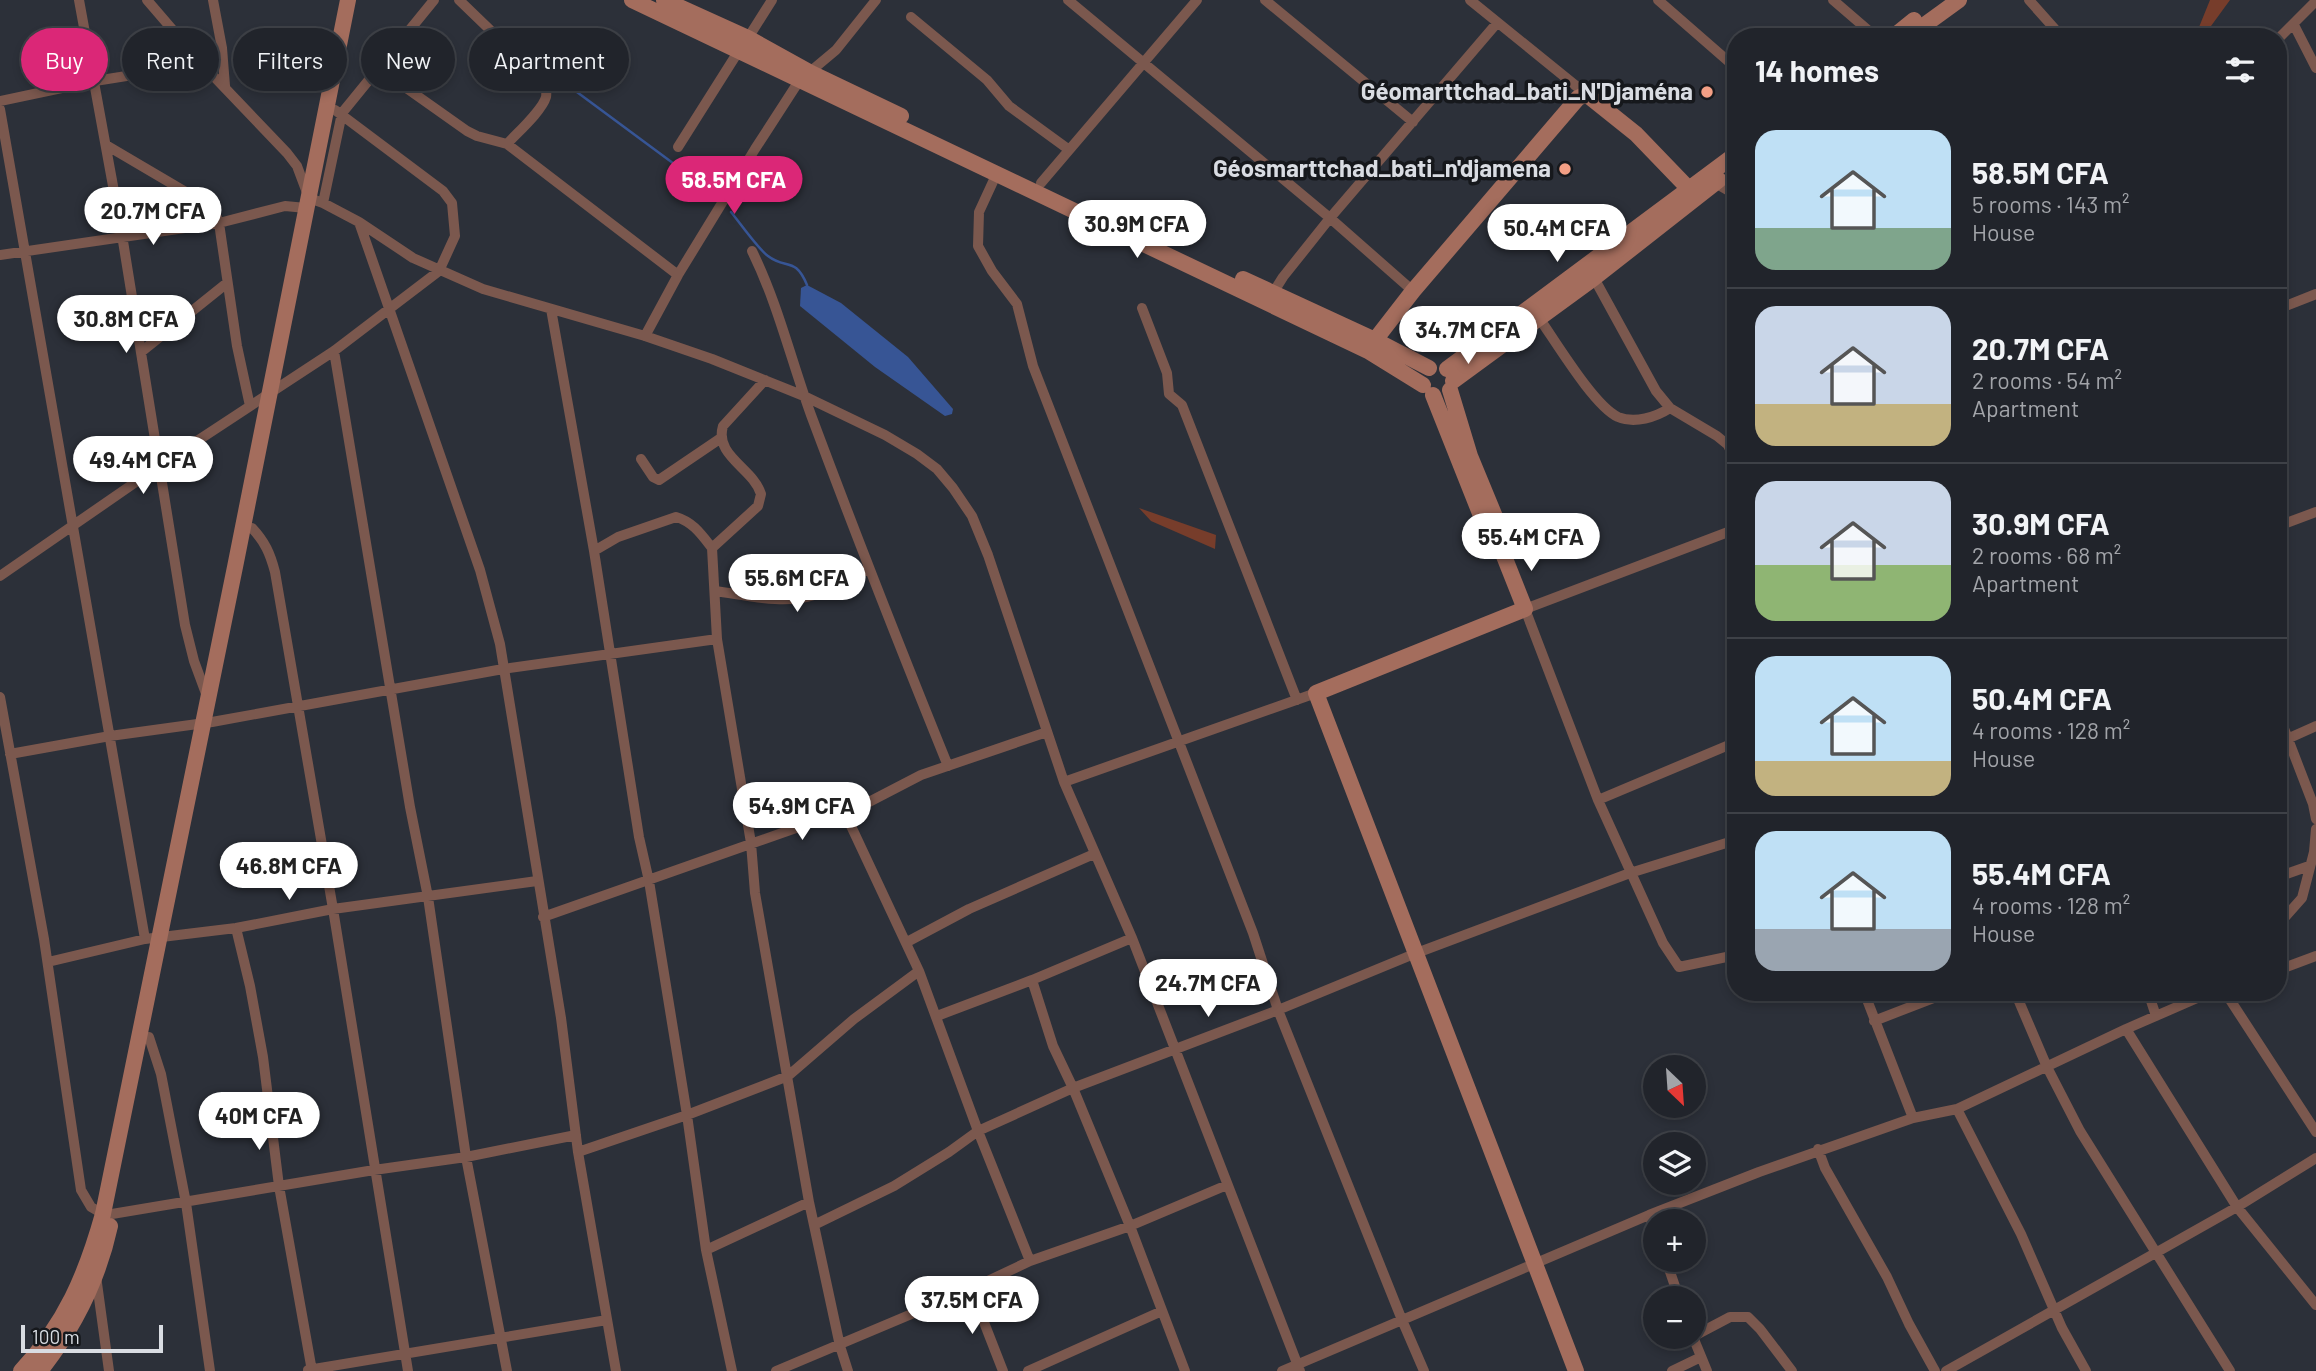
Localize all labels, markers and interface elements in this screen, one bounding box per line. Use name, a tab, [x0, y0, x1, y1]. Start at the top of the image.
chip: Buy	[21, 28, 108, 91]
chip: Rent	[122, 28, 219, 91]
chip: Filters	[233, 28, 347, 91]
chip: New	[361, 28, 455, 91]
chip: Apartment	[469, 28, 629, 91]
icon: filters	[2221, 51, 2259, 89]
text: 14 homes	[1755, 52, 1879, 88]
place label: Géomarttchad_bati_N'Djaména	[1361, 76, 1693, 105]
marker: Géomarttchad_bati_N'Djaména	[1699, 84, 1715, 100]
place label: Géosmarttchad_bati_n'djamena	[1213, 153, 1551, 182]
text: 58.5M CFA	[1972, 154, 2109, 190]
pin: 58.5M CFA	[654, 156, 814, 216]
icon: home	[1811, 158, 1895, 242]
marker: Géosmarttchad_bati_n'djamena	[1557, 161, 1573, 177]
text: 58.5M CFA	[682, 165, 787, 193]
pin: 20.7M CFA	[73, 188, 233, 247]
text: 5 rooms · 143 m²	[1972, 190, 2130, 218]
text: 20.7M CFA	[100, 196, 206, 224]
pin: 30.9M CFA	[1057, 201, 1217, 260]
pin: 50.4M CFA	[1477, 204, 1637, 264]
text: 30.9M CFA	[1084, 209, 1190, 237]
text: 50.4M CFA	[1503, 213, 1611, 241]
text: House	[1972, 218, 2035, 246]
pin: 30.8M CFA	[46, 296, 206, 355]
text: 30.8M CFA	[73, 304, 179, 332]
pin: 34.7M CFA	[1388, 306, 1548, 366]
text: 34.7M CFA	[1415, 315, 1521, 343]
text: 20.7M CFA	[1972, 330, 2109, 366]
icon: home	[1811, 334, 1895, 418]
text: 2 rooms · 54 m²	[1972, 366, 2122, 394]
text: Apartment	[1972, 394, 2079, 422]
pin: 49.4M CFA	[63, 436, 223, 496]
text: 49.4M CFA	[89, 445, 197, 473]
text: 30.9M CFA	[1972, 505, 2110, 541]
icon: home	[1811, 509, 1895, 593]
pin: 55.4M CFA	[1451, 514, 1611, 573]
text: 55.4M CFA	[1478, 522, 1584, 550]
text: 2 rooms · 68 m²	[1972, 541, 2121, 569]
pin: 55.6M CFA	[717, 554, 877, 614]
text: 55.6M CFA	[745, 563, 849, 591]
text: Apartment	[1972, 569, 2079, 597]
text: 50.4M CFA	[1972, 680, 2112, 716]
icon: home	[1811, 684, 1895, 768]
text: 4 rooms · 128 m²	[1972, 716, 2130, 744]
text: House	[1972, 744, 2035, 772]
pin: 54.9M CFA	[722, 782, 882, 842]
text: 54.9M CFA	[749, 791, 855, 819]
pin: 46.8M CFA	[209, 842, 369, 902]
text: 46.8M CFA	[236, 851, 342, 879]
text: 55.4M CFA	[1972, 855, 2111, 891]
icon: home	[1811, 859, 1895, 943]
text: 4 rooms · 128 m²	[1972, 891, 2130, 919]
text: House	[1972, 919, 2035, 947]
pin: 24.7M CFA	[1128, 960, 1288, 1019]
text: 24.7M CFA	[1155, 968, 1261, 996]
north arrow	[1643, 1055, 1706, 1118]
map controls	[1643, 1055, 1706, 1349]
pin: 40M CFA	[194, 1092, 324, 1152]
text: 40M CFA	[215, 1101, 303, 1129]
button: layers	[1643, 1132, 1706, 1195]
button: +	[1643, 1209, 1706, 1272]
pin: 37.5M CFA	[892, 1276, 1052, 1336]
text: 37.5M CFA	[921, 1285, 1023, 1313]
button: −	[1643, 1286, 1706, 1349]
scale bar	[21, 1322, 163, 1354]
text: 100 m	[32, 1325, 80, 1348]

